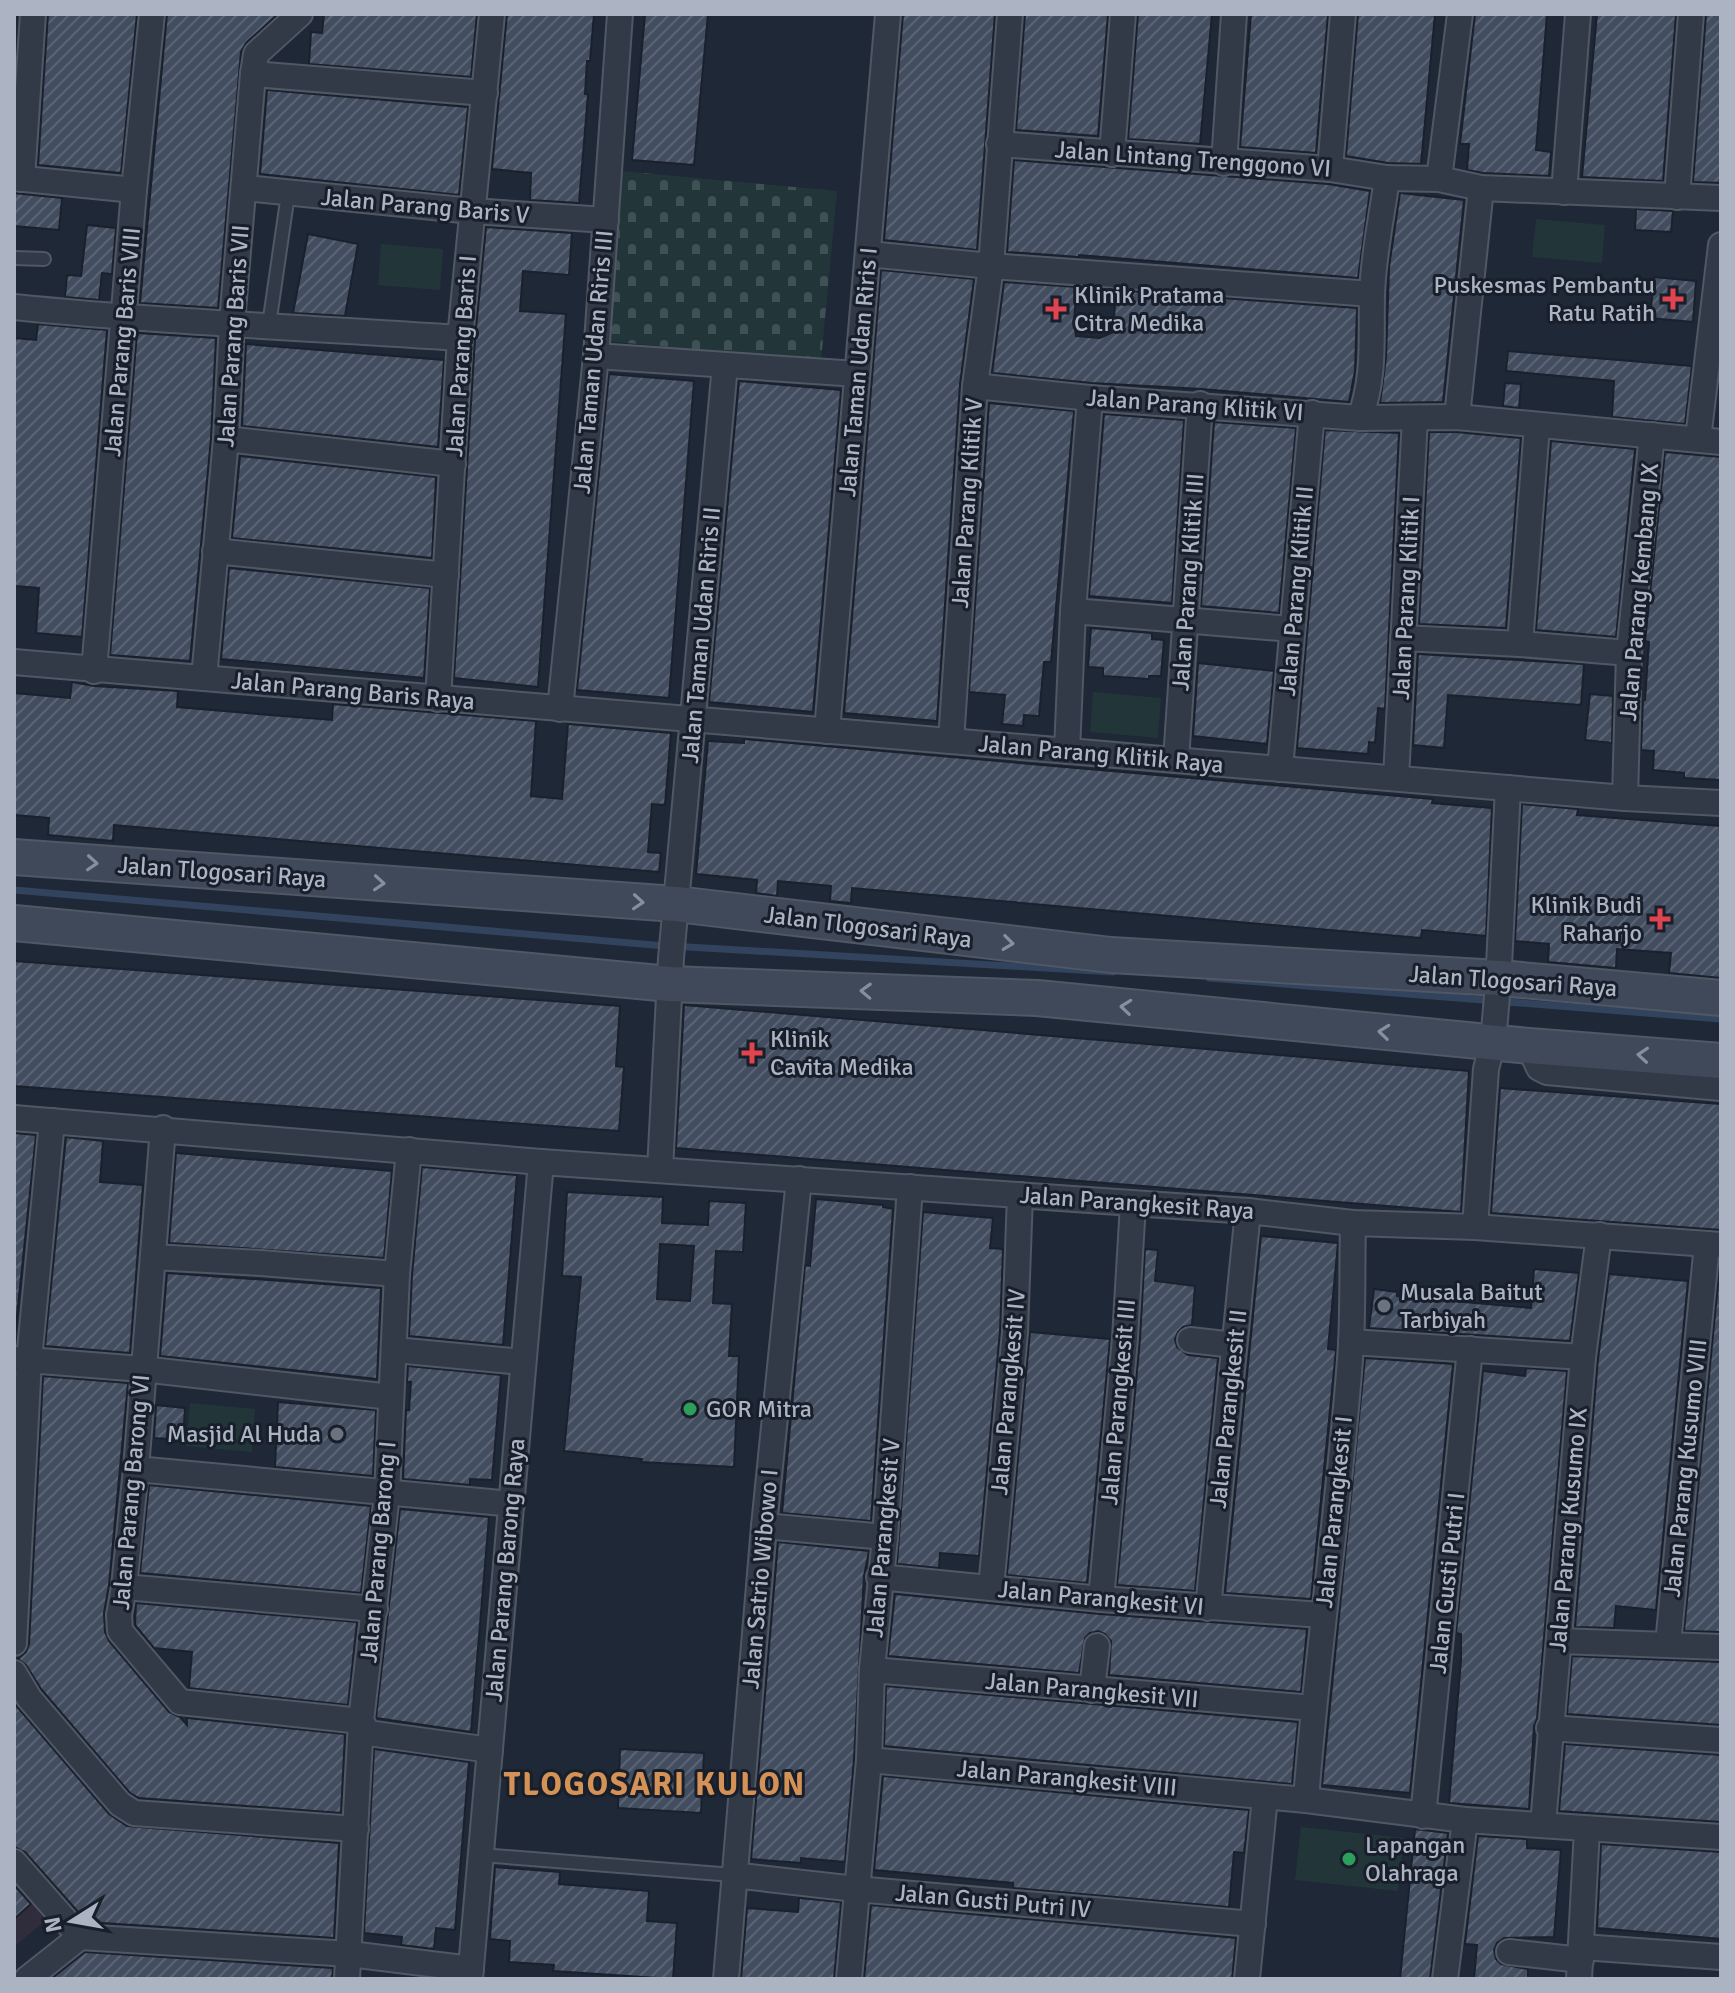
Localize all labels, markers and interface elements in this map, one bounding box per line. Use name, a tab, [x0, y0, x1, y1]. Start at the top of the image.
street label: Jalan Lintang Trenggono VI	[1054, 134, 1332, 184]
street label: Jalan Parang Baris V	[320, 182, 531, 230]
street label: Jalan Parang Baris VII	[210, 224, 256, 448]
street label: Jalan Parang Baris VIII	[97, 226, 147, 458]
street label: Jalan Taman Udan Riris III	[567, 229, 619, 495]
street label: Jalan Taman Udan Riris I	[832, 246, 884, 498]
street label: Jalan Parang Baris I	[439, 254, 483, 458]
place label: Puskesmas Pembantu Ratu Ratih	[1433, 270, 1655, 328]
place label: Klinik Pratama Citra Medika	[1074, 280, 1224, 338]
marker: Puskesmas Pembantu Ratu Ratih	[1662, 288, 1684, 310]
marker: Klinik Pratama Citra Medika	[1045, 298, 1067, 320]
street label: Jalan Parang Klitik VI	[1085, 382, 1305, 428]
street label: Jalan Parang Klitik V	[945, 397, 989, 609]
street label: Jalan Parang Kembang IX	[1613, 462, 1665, 722]
street label: Jalan Parang Klitik III	[1165, 472, 1211, 692]
street label: Jalan Parang Klitik II	[1272, 485, 1320, 697]
street label: Jalan Parang Klitik I	[1386, 495, 1426, 701]
street label: Jalan Taman Udan Riris II	[675, 505, 727, 765]
street label: Jalan Parang Baris Raya	[230, 665, 476, 717]
street label: Jalan Parang Klitik Raya	[977, 728, 1225, 780]
street label: Jalan Tlogosari Raya	[117, 850, 327, 894]
one-way arrow	[86, 854, 99, 871]
one-way arrow	[373, 874, 386, 891]
place label: Klinik Budi Raharjo	[1531, 890, 1642, 948]
one-way arrow	[632, 893, 645, 910]
street label: Jalan Tlogosari Raya	[762, 899, 974, 955]
marker: Klinik Budi Raharjo	[1649, 908, 1671, 930]
one-way arrow	[1001, 934, 1015, 951]
street label: Jalan Tlogosari Raya	[1408, 959, 1618, 1003]
one-way arrow	[859, 983, 872, 1000]
one-way arrow	[1119, 998, 1132, 1015]
one-way arrow	[1377, 1023, 1390, 1040]
place label: Klinik Cavita Medika	[770, 1024, 914, 1082]
marker: Klinik Cavita Medika	[741, 1042, 763, 1064]
one-way arrow	[1636, 1047, 1649, 1064]
street label: Jalan Parangkesit Raya	[1019, 1180, 1255, 1226]
place label: Musala Baitut Tarbiyah	[1400, 1277, 1543, 1335]
street label: Jalan Parangkesit IV	[984, 1287, 1032, 1496]
marker: Musala Baitut Tarbiyah	[1375, 1297, 1393, 1315]
street label: Jalan Parangkesit III	[1094, 1298, 1142, 1506]
street label: Jalan Parangkesit II	[1203, 1308, 1253, 1510]
street label: Jalan Parang Kusumo VIII	[1657, 1337, 1713, 1599]
street label: Jalan Parang Barong VI	[106, 1373, 156, 1611]
place label: GOR Mitra	[706, 1394, 812, 1424]
marker: GOR Mitra	[681, 1400, 699, 1418]
street label: Jalan Parang Kusumo IX	[1542, 1406, 1594, 1654]
street label: Jalan Parangkesit I	[1309, 1414, 1359, 1610]
place label: Masjid Al Huda	[167, 1419, 321, 1449]
marker: Masjid Al Huda	[328, 1425, 346, 1443]
street label: Jalan Parang Barong Raya	[479, 1437, 531, 1703]
street label: Jalan Parangkesit V	[859, 1437, 907, 1639]
street label: Jalan Parang Barong I	[353, 1440, 403, 1664]
street label: Jalan Satrio Wibowo I	[735, 1468, 785, 1690]
street label: Jalan Gusti Putri I	[1423, 1491, 1471, 1675]
street label: Jalan Parangkesit VI	[997, 1574, 1205, 1622]
street label: Jalan Parangkesit VII	[984, 1666, 1200, 1714]
street label: Jalan Parangkesit VIII	[956, 1753, 1178, 1803]
district label: TLOGOSARI KULON	[504, 1765, 806, 1804]
place label: Lapangan Olahraga	[1365, 1830, 1465, 1888]
marker: Lapangan Olahraga	[1340, 1850, 1358, 1868]
street label: Jalan Gusti Putri IV	[894, 1878, 1092, 1925]
north arrow	[32, 1881, 112, 1961]
text: N	[38, 1915, 68, 1935]

